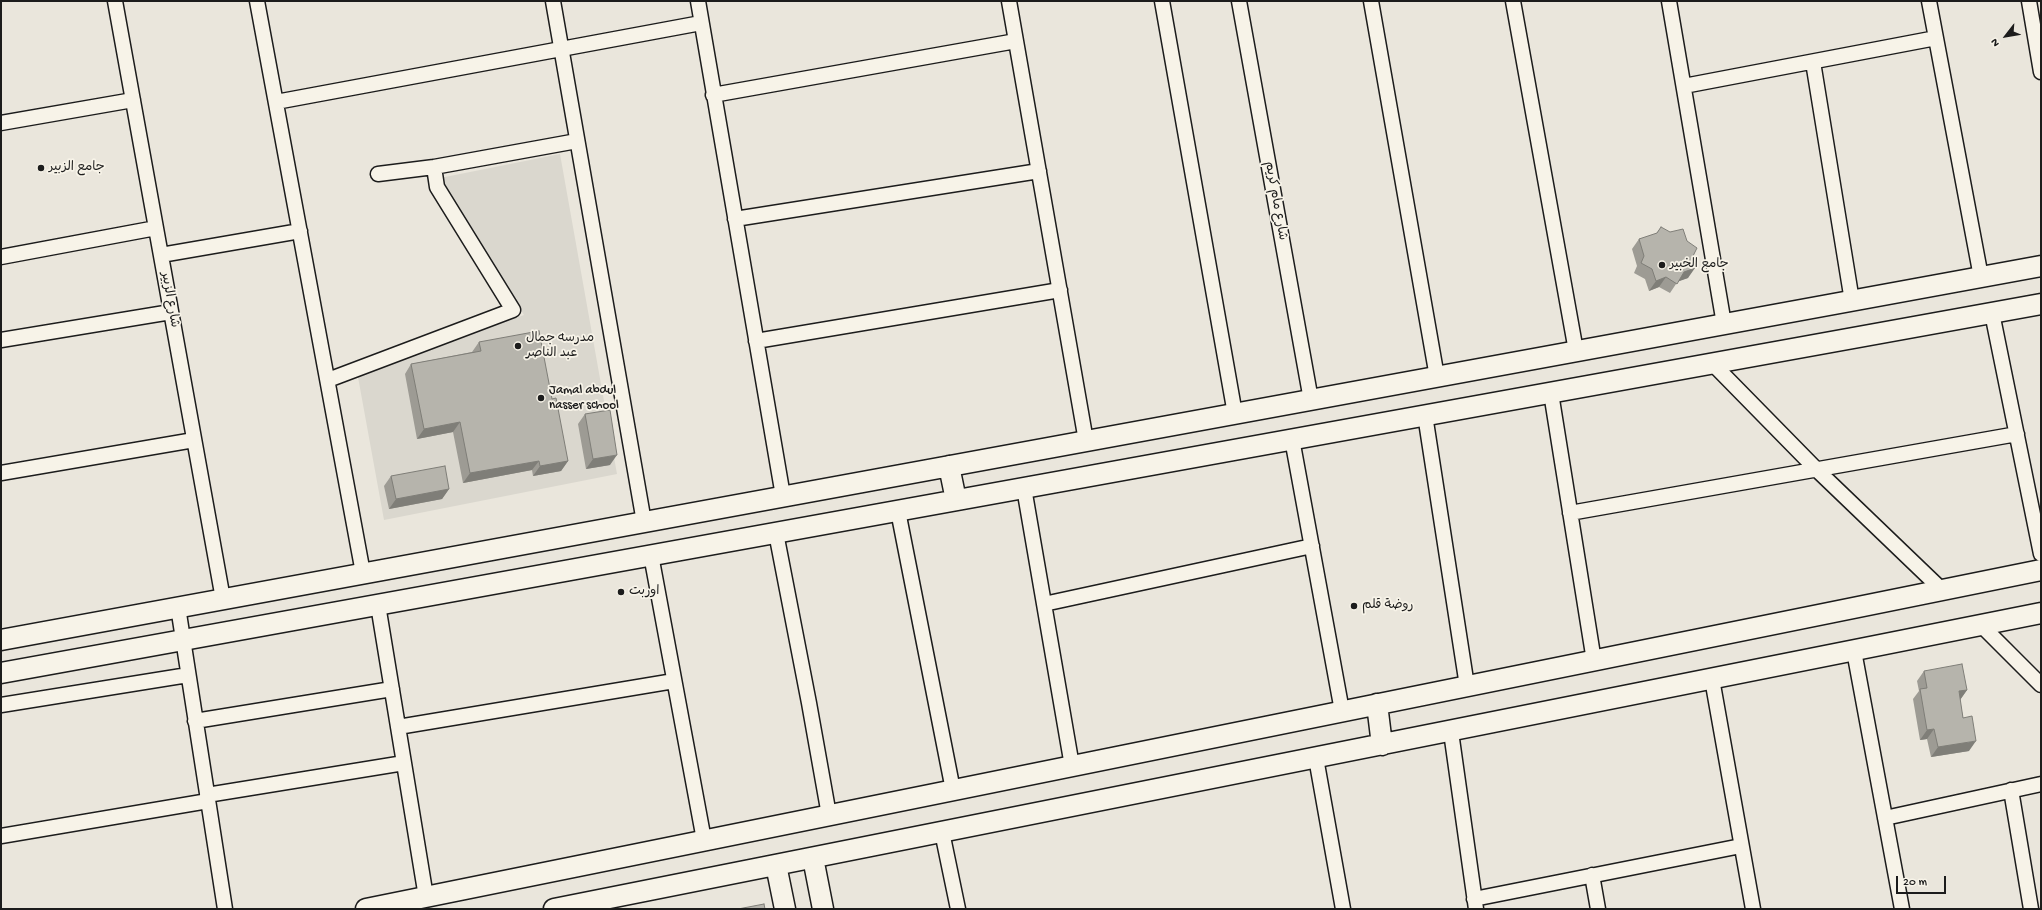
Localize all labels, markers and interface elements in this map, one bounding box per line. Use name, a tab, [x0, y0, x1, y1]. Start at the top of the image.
north arrow	[1986, 16, 2026, 56]
text: N	[1989, 36, 2003, 48]
place label: جامع الزبير	[49, 160, 105, 176]
street label: شارع مام كريم	[1260, 160, 1290, 242]
marker: جامع الزبير	[36, 163, 46, 173]
place label: جامع الخبير	[1670, 257, 1729, 273]
marker: جامع الخبير	[1657, 260, 1667, 270]
street label: شارع الزبير	[156, 271, 182, 329]
place label: مدرسه جمال عبد الناصر	[526, 331, 594, 362]
marker: مدرسه جمال عبد الناصر	[513, 341, 523, 351]
place label: Jamal abdul nasser school	[549, 383, 619, 414]
marker: Jamal abdul nasser school	[536, 393, 546, 403]
place label: اوربت	[629, 584, 660, 600]
marker: اوربت	[616, 587, 626, 597]
place label: روضة قلم	[1362, 598, 1413, 614]
marker: روضة قلم	[1349, 601, 1359, 611]
scale bar	[1898, 868, 1948, 894]
text: 20 m	[1903, 876, 1927, 890]

